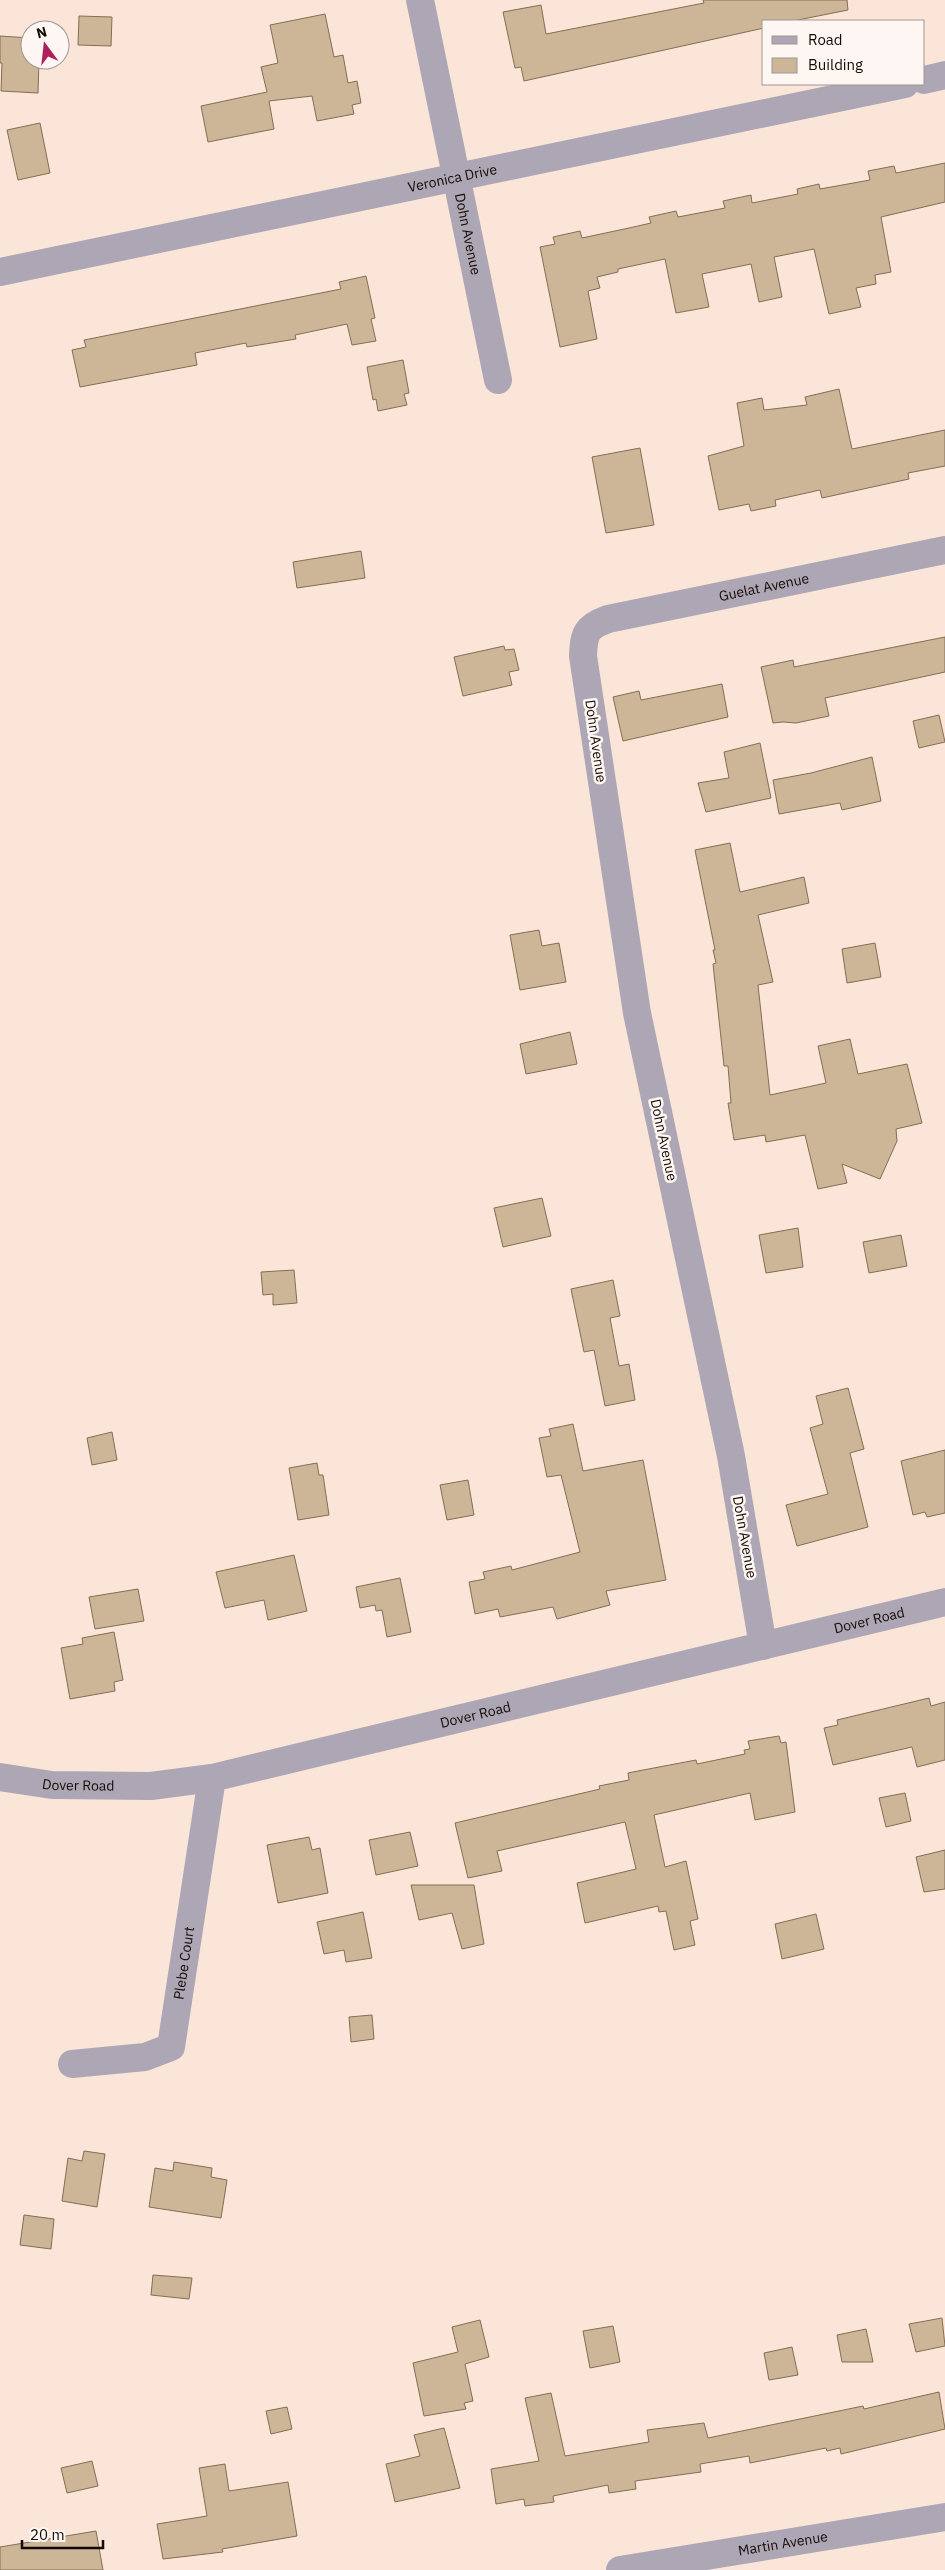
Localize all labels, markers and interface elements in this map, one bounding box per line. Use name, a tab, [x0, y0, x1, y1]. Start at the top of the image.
north arrow	[20, 20, 70, 70]
legend	[762, 20, 925, 85]
text: N	[34, 22, 49, 42]
text: Road	[808, 30, 843, 49]
text: Building	[808, 55, 863, 74]
street label: Veronica Drive	[406, 160, 499, 196]
street label: Dohn Avenue	[451, 192, 485, 277]
street label: Guelat Avenue	[717, 569, 811, 605]
street label: Dohn Avenue	[581, 699, 611, 784]
street label: Dohn Avenue	[647, 1097, 682, 1183]
street label: Dohn Avenue	[729, 1494, 761, 1580]
street label: Dover Road	[832, 1603, 906, 1637]
street label: Dover Road	[438, 1698, 513, 1732]
street label: Dover Road	[41, 1775, 115, 1795]
street label: Plebe Court	[169, 1925, 198, 2001]
scale bar	[22, 2518, 104, 2550]
text: 20 m	[30, 2525, 65, 2544]
street label: Martin Avenue	[737, 2527, 829, 2560]

